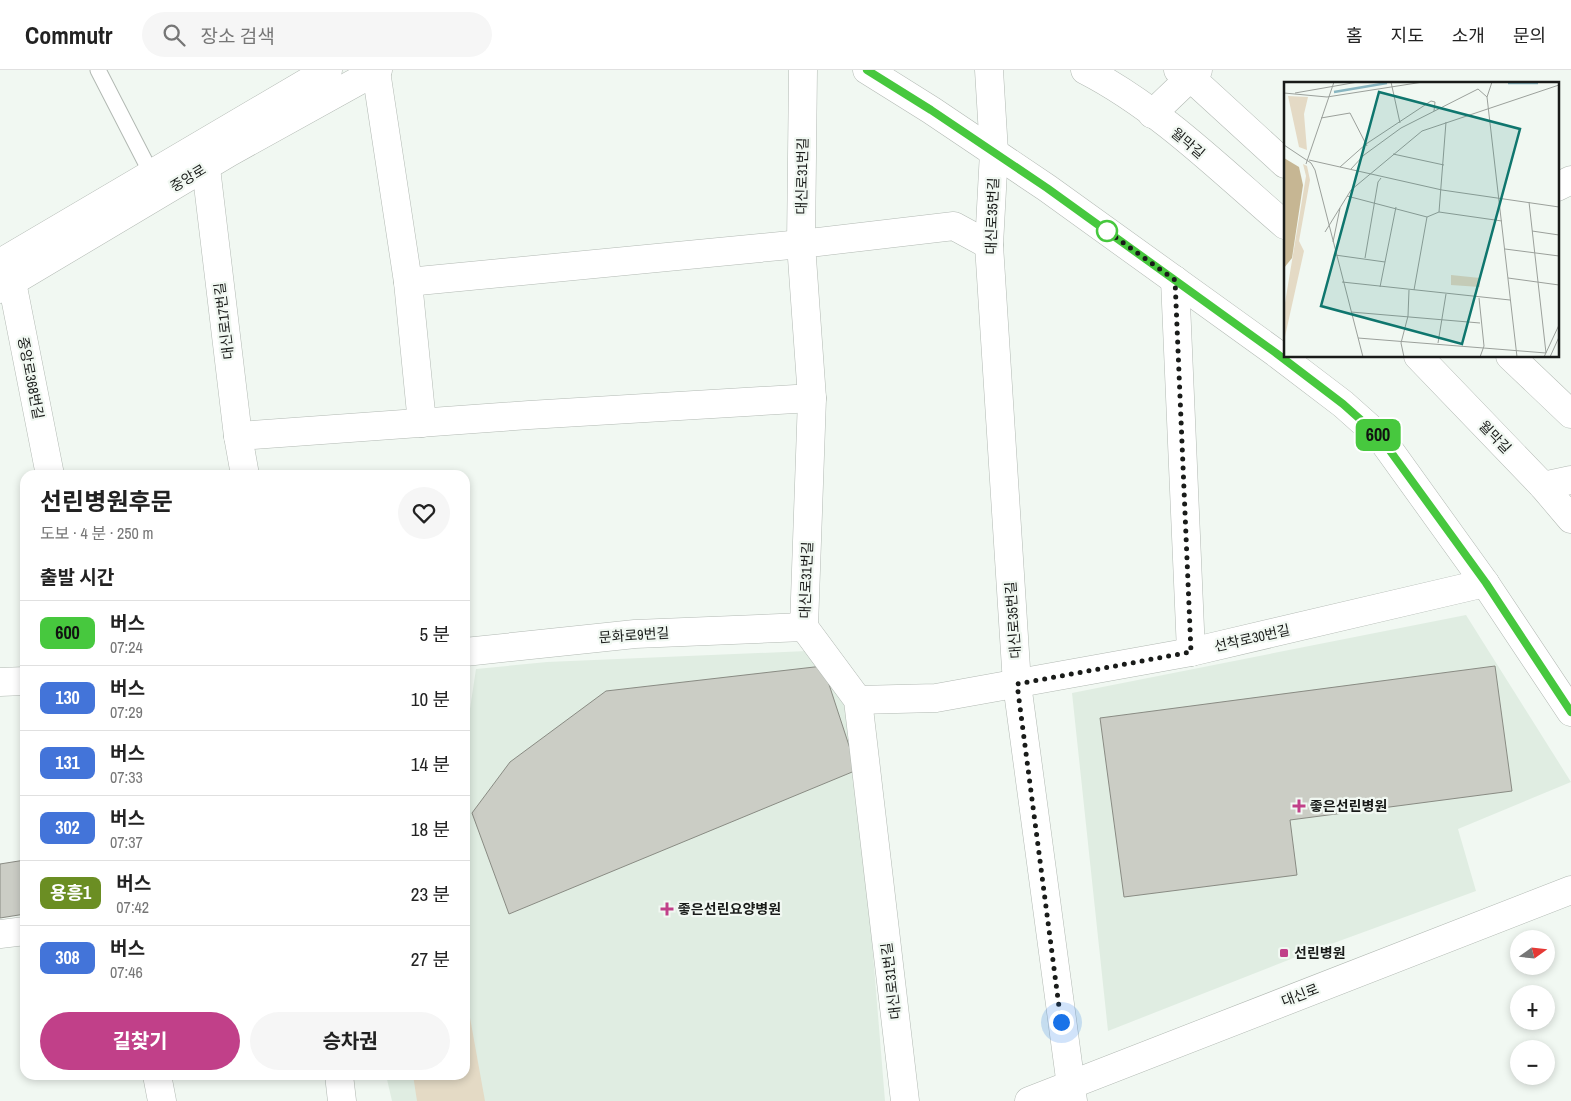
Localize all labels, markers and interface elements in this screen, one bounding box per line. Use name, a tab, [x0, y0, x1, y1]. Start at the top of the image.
search box	[142, 12, 492, 57]
text: Commutr	[25, 19, 112, 51]
icon: search	[160, 21, 188, 49]
text: 장소 검색	[200, 23, 275, 49]
text: 홈	[1346, 23, 1363, 48]
text: 지도	[1391, 23, 1424, 48]
text: 소개	[1452, 23, 1485, 48]
text: 문의	[1513, 23, 1546, 48]
inset map	[1284, 82, 1558, 358]
street label: 월막길	[1167, 124, 1209, 162]
street label: 대신로31번길	[792, 137, 812, 215]
street label: 중앙로	[167, 160, 209, 196]
street label: 대신로35번길	[982, 177, 1002, 255]
unlabelled marker	[1096, 220, 1118, 242]
street label: 대신로17번길	[210, 282, 238, 360]
street label: 중앙로368번길	[14, 335, 48, 421]
street label: 월막길	[1475, 417, 1515, 457]
line badge: 600	[1349, 419, 1407, 451]
text: 600	[1366, 422, 1390, 447]
text: 선린병원후문	[40, 485, 172, 517]
button: heart	[398, 487, 450, 539]
text: 도보 · 4 분 · 250 m	[40, 522, 153, 544]
street label: 대신로31번길	[796, 541, 816, 619]
text: 출발 시간	[40, 564, 114, 590]
street label: 대신로35번길	[1001, 581, 1025, 659]
text: 버스	[110, 610, 145, 636]
text: 600	[55, 620, 80, 645]
text: 5 분	[420, 621, 450, 647]
street label: 선착로30번길	[1212, 621, 1292, 655]
street label: 문화로9번길	[598, 624, 670, 646]
text: 07:24	[110, 636, 143, 658]
text: 버스	[110, 675, 145, 701]
text: 130	[55, 685, 80, 710]
text: 10 분	[411, 686, 450, 712]
text: 07:29	[110, 701, 143, 723]
text: 버스	[110, 740, 145, 766]
text: 131	[55, 750, 80, 775]
text: 14 분	[411, 751, 450, 777]
text: 07:33	[110, 766, 143, 788]
place label: 좋은선린병원	[1310, 797, 1387, 815]
marker: 좋은선린병원	[1292, 799, 1306, 813]
text: 버스	[110, 805, 145, 831]
text: 302	[55, 815, 80, 840]
text: 18 분	[411, 816, 450, 842]
text: 07:37	[110, 831, 143, 853]
text: 버스	[116, 870, 151, 896]
text: 용흥1	[50, 880, 91, 905]
text: 23 분	[411, 881, 450, 907]
text: 07:42	[116, 896, 149, 918]
place label: 좋은선린요양병원	[678, 900, 781, 918]
marker: 좋은선린요양병원	[660, 902, 674, 916]
north arrow	[1510, 930, 1555, 975]
map controls	[1510, 930, 1555, 1085]
text: 버스	[110, 935, 145, 961]
street label: 대신로31번길	[877, 942, 905, 1020]
place label: 선린병원	[1294, 944, 1346, 962]
text: 308	[55, 945, 80, 970]
text: 27 분	[411, 946, 450, 972]
marker: 선린병원	[1278, 947, 1290, 959]
text: 07:46	[110, 961, 143, 983]
street label: 대신로	[1279, 980, 1321, 1010]
button: +	[1510, 985, 1555, 1030]
your location	[1049, 1010, 1074, 1035]
button: 길찾기	[40, 1012, 240, 1070]
button: 승차권	[250, 1012, 450, 1070]
button: −	[1510, 1040, 1555, 1085]

